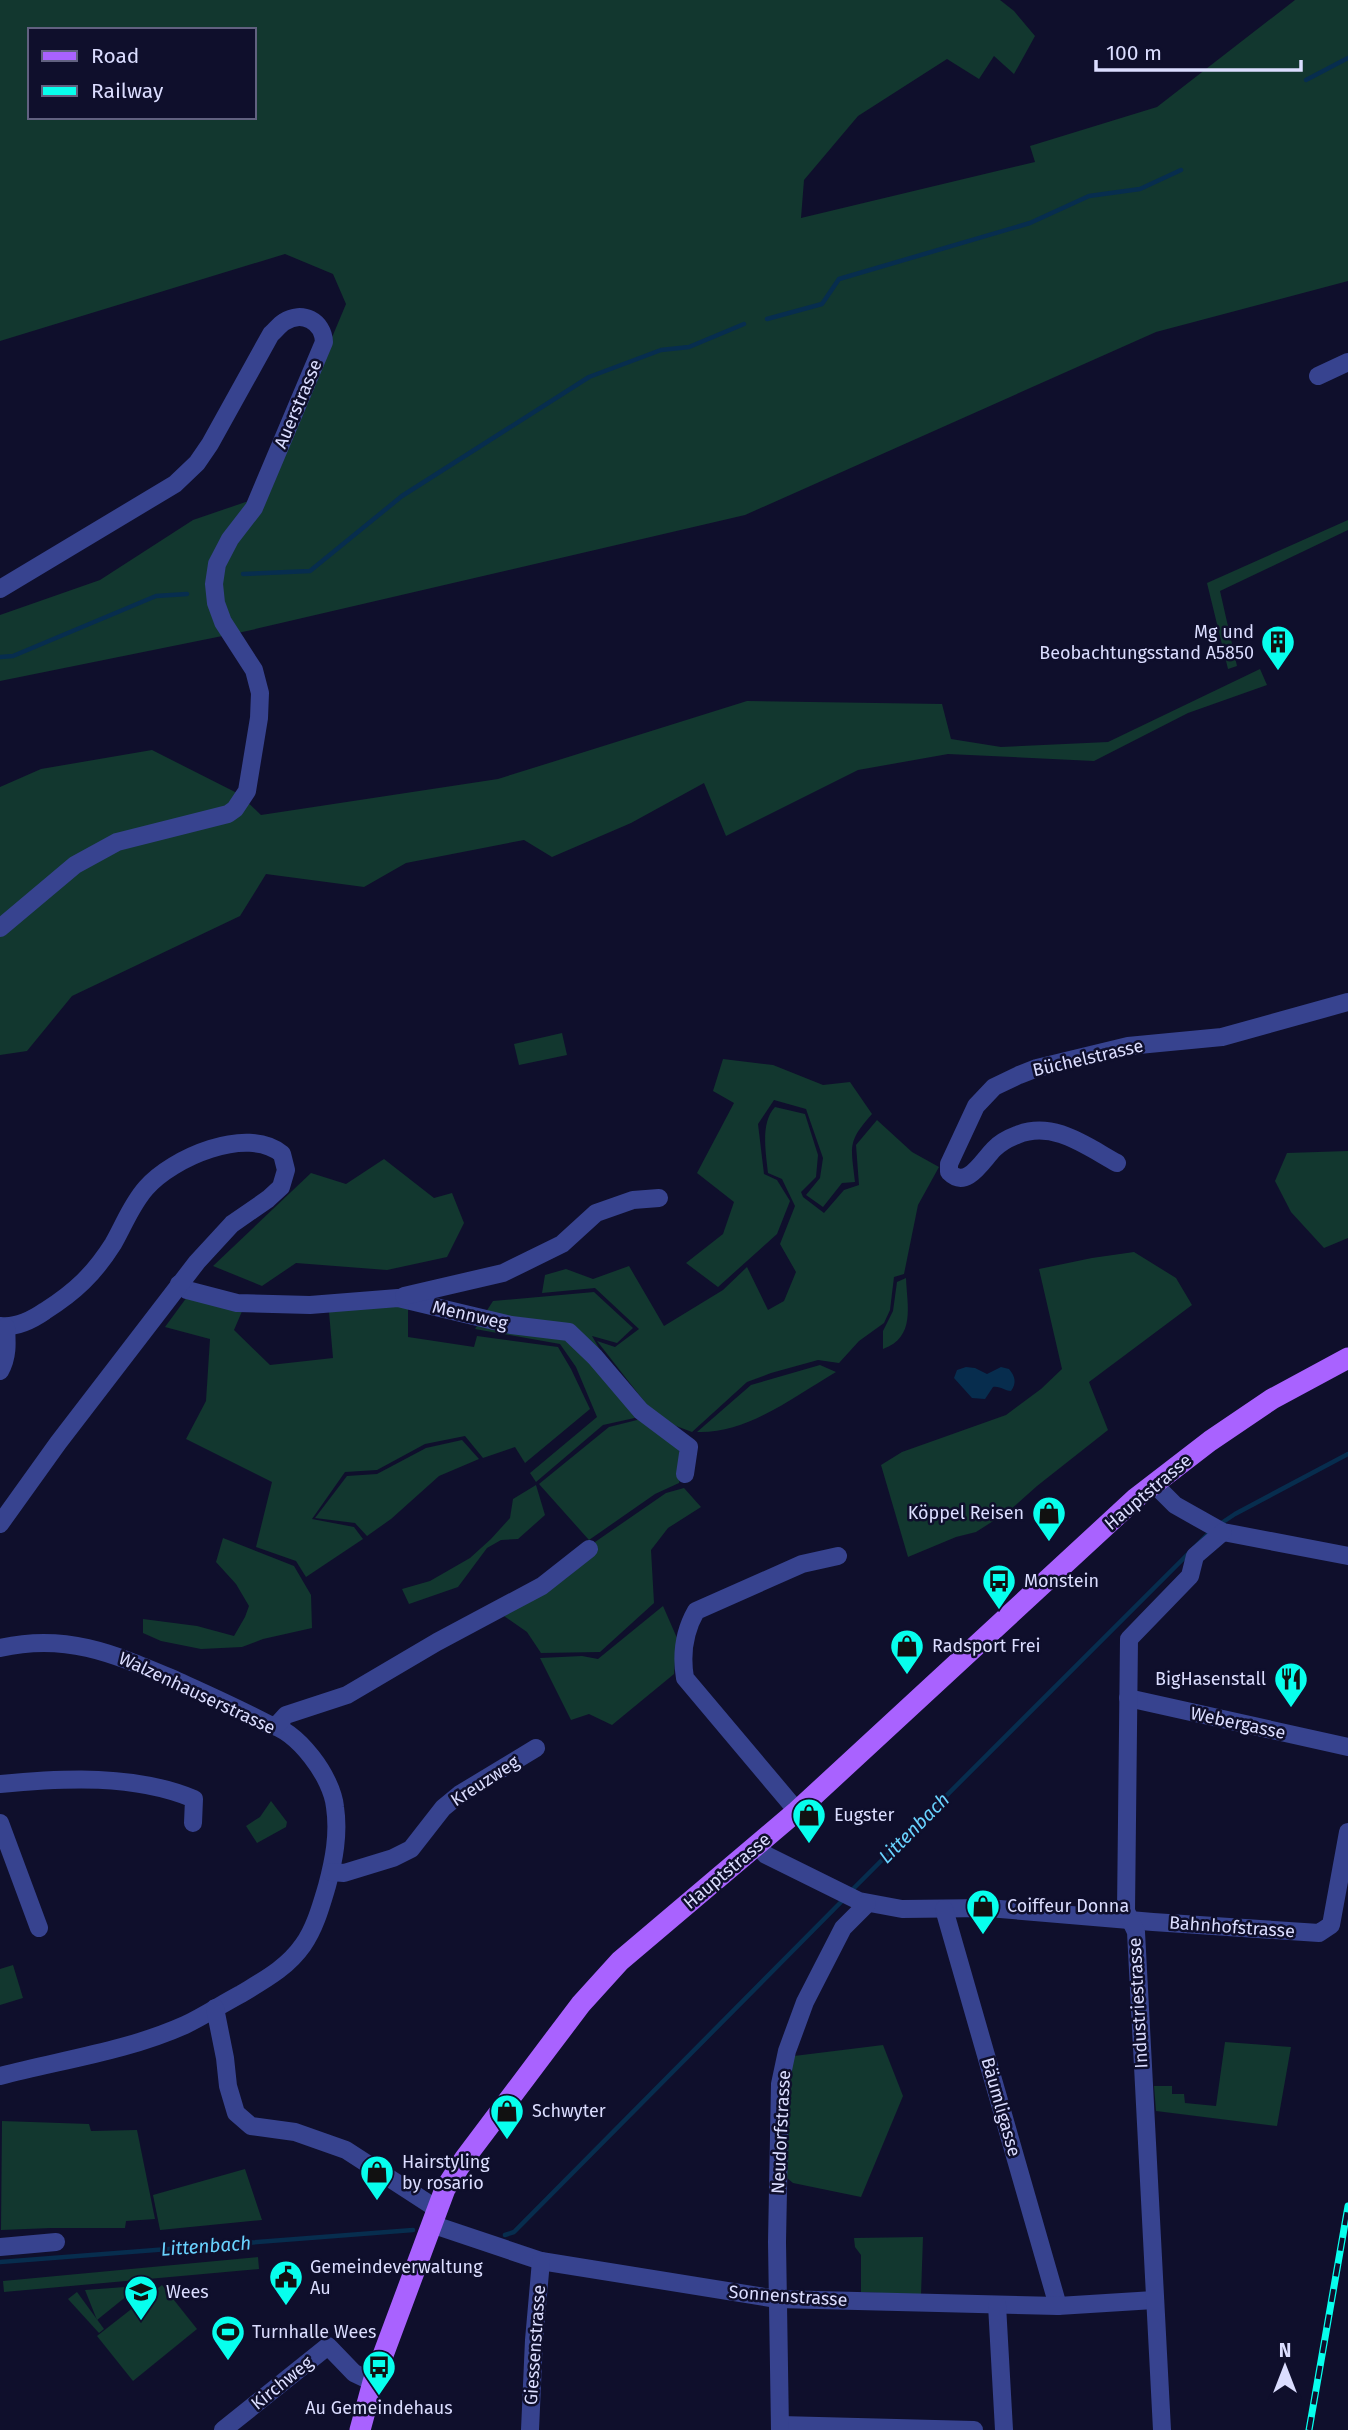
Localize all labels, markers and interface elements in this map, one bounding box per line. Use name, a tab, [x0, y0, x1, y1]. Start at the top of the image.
legend	[28, 28, 256, 119]
scale bar	[1096, 28, 1301, 72]
text: 100 m	[1106, 40, 1162, 66]
text: Road	[91, 43, 139, 69]
text: Railway	[91, 78, 164, 104]
street label: Auerstrasse	[269, 356, 327, 452]
place label: Mg und Beobachtungsstand A5850	[1039, 621, 1254, 664]
building icon: Mg und Beobachtungsstand A5850	[1259, 623, 1297, 672]
street label: Büchelstrasse	[1031, 1035, 1145, 1081]
street label: Mennweg	[430, 1296, 511, 1335]
street label: Hauptstrasse	[1100, 1449, 1196, 1535]
shop icon: Köppel Reisen	[1030, 1494, 1068, 1543]
place label: Köppel Reisen	[908, 1502, 1024, 1524]
bus stop icon: Monstein	[980, 1562, 1018, 1611]
place label: Monstein	[1024, 1570, 1099, 1592]
shop icon: Radsport Frei	[888, 1627, 926, 1676]
place label: Radsport Frei	[932, 1635, 1041, 1657]
street label: Walzenhauserstrasse	[115, 1647, 279, 1739]
restaurant icon: BigHasenstall	[1272, 1660, 1310, 1709]
place label: BigHasenstall	[1155, 1668, 1266, 1690]
street label: Webergasse	[1188, 1702, 1288, 1744]
street label: Kreuzweg	[447, 1750, 524, 1811]
water label: Littenbach	[874, 1788, 954, 1868]
shop icon: Eugster	[790, 1796, 828, 1845]
place label: Eugster	[834, 1804, 895, 1826]
street label: Hauptstrasse	[679, 1828, 775, 1914]
shop icon: Coiffeur Donna	[964, 1887, 1002, 1936]
place label: Coiffeur Donna	[1007, 1895, 1129, 1917]
street label: Bahnhofstrasse	[1168, 1912, 1296, 1942]
street label: Industriestrasse	[1124, 1937, 1152, 2069]
street label: Bäumligasse	[976, 2055, 1026, 2159]
street label: Neudorfstrasse	[767, 2069, 795, 2195]
shop icon: Schwyter	[488, 2092, 526, 2141]
place label: Schwyter	[532, 2100, 606, 2122]
place label: Hairstyling by rosario	[402, 2151, 490, 2194]
shop icon: Hairstyling by rosario	[358, 2153, 396, 2202]
water label: Littenbach	[160, 2231, 252, 2261]
place label: Gemeindeverwaltung Au	[310, 2256, 483, 2299]
public building icon: Gemeindeverwaltung Au	[267, 2258, 305, 2307]
school or university icon: Wees	[122, 2273, 160, 2322]
place label: Wees	[166, 2281, 209, 2303]
street label: Sonnenstrasse	[728, 2281, 848, 2311]
street label: Giessenstrasse	[520, 2284, 550, 2406]
sports icon: Turnhalle Wees	[209, 2313, 247, 2362]
place label: Turnhalle Wees	[252, 2321, 376, 2343]
north arrow	[1250, 2332, 1320, 2402]
text: N	[1279, 2339, 1291, 2362]
bus stop icon: Au Gemeindehaus	[360, 2348, 398, 2397]
street label: Kirchweg	[247, 2351, 318, 2415]
place label: Au Gemeindehaus	[305, 2397, 453, 2419]

